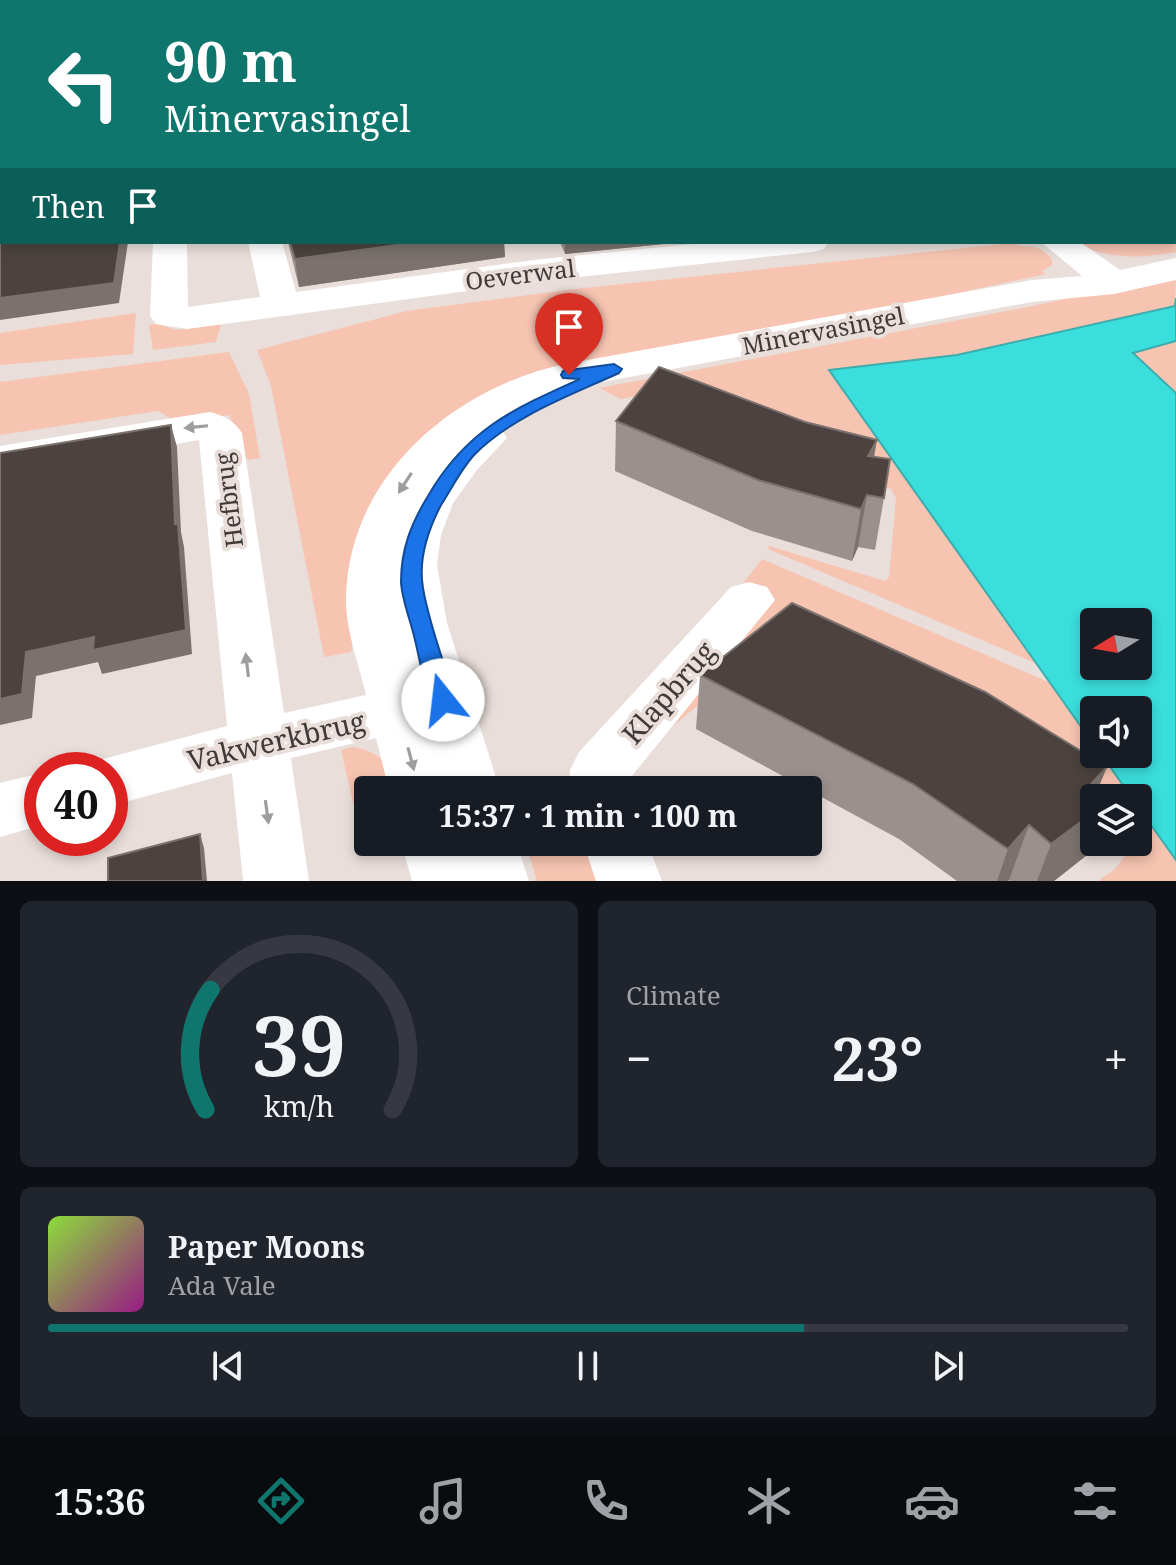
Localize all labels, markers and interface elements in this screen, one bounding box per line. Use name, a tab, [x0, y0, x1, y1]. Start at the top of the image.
text: 90 m	[164, 22, 297, 98]
icon: left	[32, 32, 136, 136]
text: Minervasingel	[164, 94, 411, 143]
icon: arrive	[121, 184, 165, 228]
text: Then	[32, 186, 105, 227]
street label: Oeverwal	[463, 251, 577, 297]
pin	[535, 293, 603, 375]
street label: Minervasingel	[739, 298, 907, 362]
icon: arrive	[547, 305, 591, 349]
one-way arrow	[183, 421, 208, 434]
street label: Hefbrug	[206, 451, 250, 549]
one-way arrow	[398, 472, 413, 494]
north arrow	[1080, 608, 1152, 680]
map controls	[1080, 608, 1152, 856]
street label: Klapbrug	[613, 633, 723, 751]
one-way arrow	[241, 652, 254, 677]
position arrow	[401, 658, 485, 742]
button: sound	[1080, 696, 1152, 768]
street label: Vakwerkbrug	[183, 701, 369, 779]
one-way arrow	[406, 746, 418, 771]
speed limit sign: 40	[24, 752, 128, 856]
button: layers	[1080, 784, 1152, 856]
text: 15:37 · 1 min · 100 m	[439, 795, 737, 836]
one-way arrow	[261, 800, 274, 825]
text: Climate	[626, 977, 721, 1013]
text: 39	[252, 987, 346, 1100]
text: 23°	[832, 1017, 923, 1099]
text: −	[626, 1028, 651, 1088]
text: +	[1103, 1028, 1128, 1088]
text: km/h	[264, 1086, 334, 1125]
text: Paper Moons	[168, 1226, 365, 1267]
text: Ada Vale	[168, 1267, 276, 1303]
icon: previous	[206, 1344, 250, 1388]
icon: pause	[566, 1344, 610, 1388]
icon: next	[926, 1344, 970, 1388]
icon: directions	[253, 1473, 309, 1529]
icon: music	[415, 1473, 471, 1529]
icon: phone	[578, 1473, 634, 1529]
icon: climate	[741, 1473, 797, 1529]
icon: car	[904, 1473, 960, 1529]
icon: filters	[1067, 1473, 1123, 1529]
text: 15:36	[53, 1477, 146, 1526]

